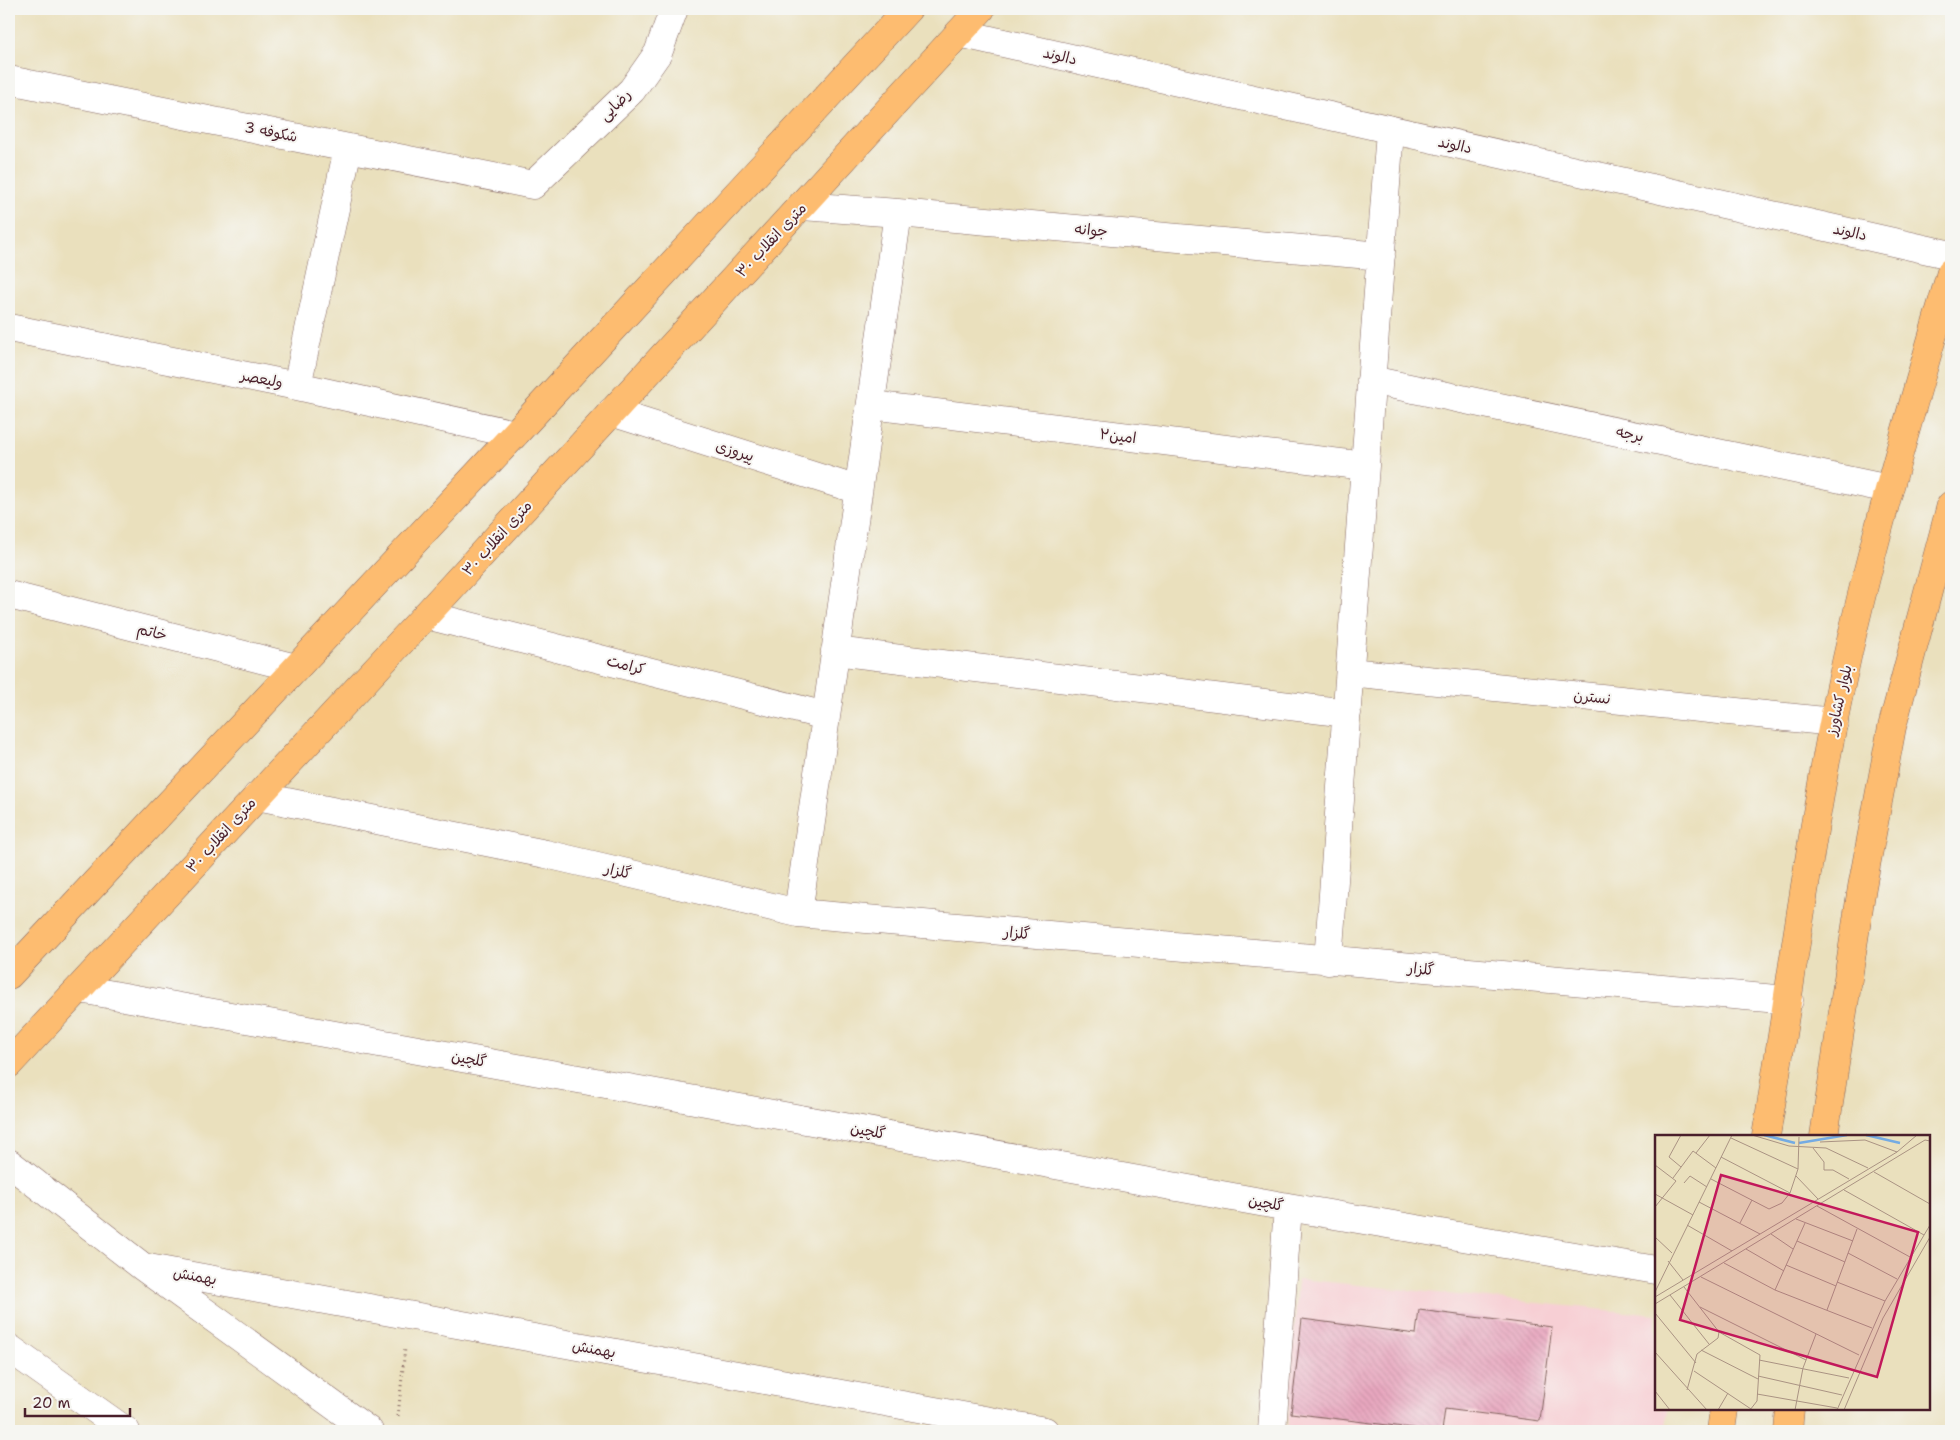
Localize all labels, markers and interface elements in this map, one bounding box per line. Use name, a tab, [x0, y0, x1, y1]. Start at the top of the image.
street label: دالوند	[1041, 42, 1079, 70]
street label: رضایی	[595, 85, 635, 125]
street label: شکوفه 3	[243, 117, 299, 147]
street label: دالوند	[1436, 132, 1474, 158]
street label: ۳۰ متری انقلاب	[731, 198, 811, 282]
street label: جوانه	[1073, 219, 1109, 241]
street label: دالوند	[1831, 219, 1869, 245]
street label: ولیعصر	[237, 365, 285, 393]
street label: برجه	[1614, 421, 1646, 447]
street label: امین۲	[1098, 424, 1138, 448]
street label: پیروزی	[713, 436, 757, 466]
street label: ۳۰ متری انقلاب	[458, 496, 536, 580]
street label: خاتم	[134, 619, 169, 647]
street label: کرامت	[605, 651, 647, 679]
street label: بلوار کشاورز	[1821, 663, 1857, 738]
street label: نسترن	[1572, 685, 1612, 709]
street label: ۳۰ متری انقلاب	[182, 793, 260, 877]
street label: گلزار	[602, 858, 633, 884]
street label: گلزار	[1002, 922, 1031, 944]
street label: گلزار	[1406, 958, 1435, 980]
street label: گلچین	[450, 1046, 488, 1072]
street label: گلچین	[849, 1118, 887, 1144]
inset map	[1655, 1135, 1930, 1410]
street label: گلچین	[1247, 1190, 1285, 1216]
street label: بهمنش	[172, 1262, 218, 1290]
street label: بهمنش	[571, 1335, 617, 1363]
scale bar	[25, 1385, 130, 1417]
text: 20 m	[32, 1393, 71, 1413]

